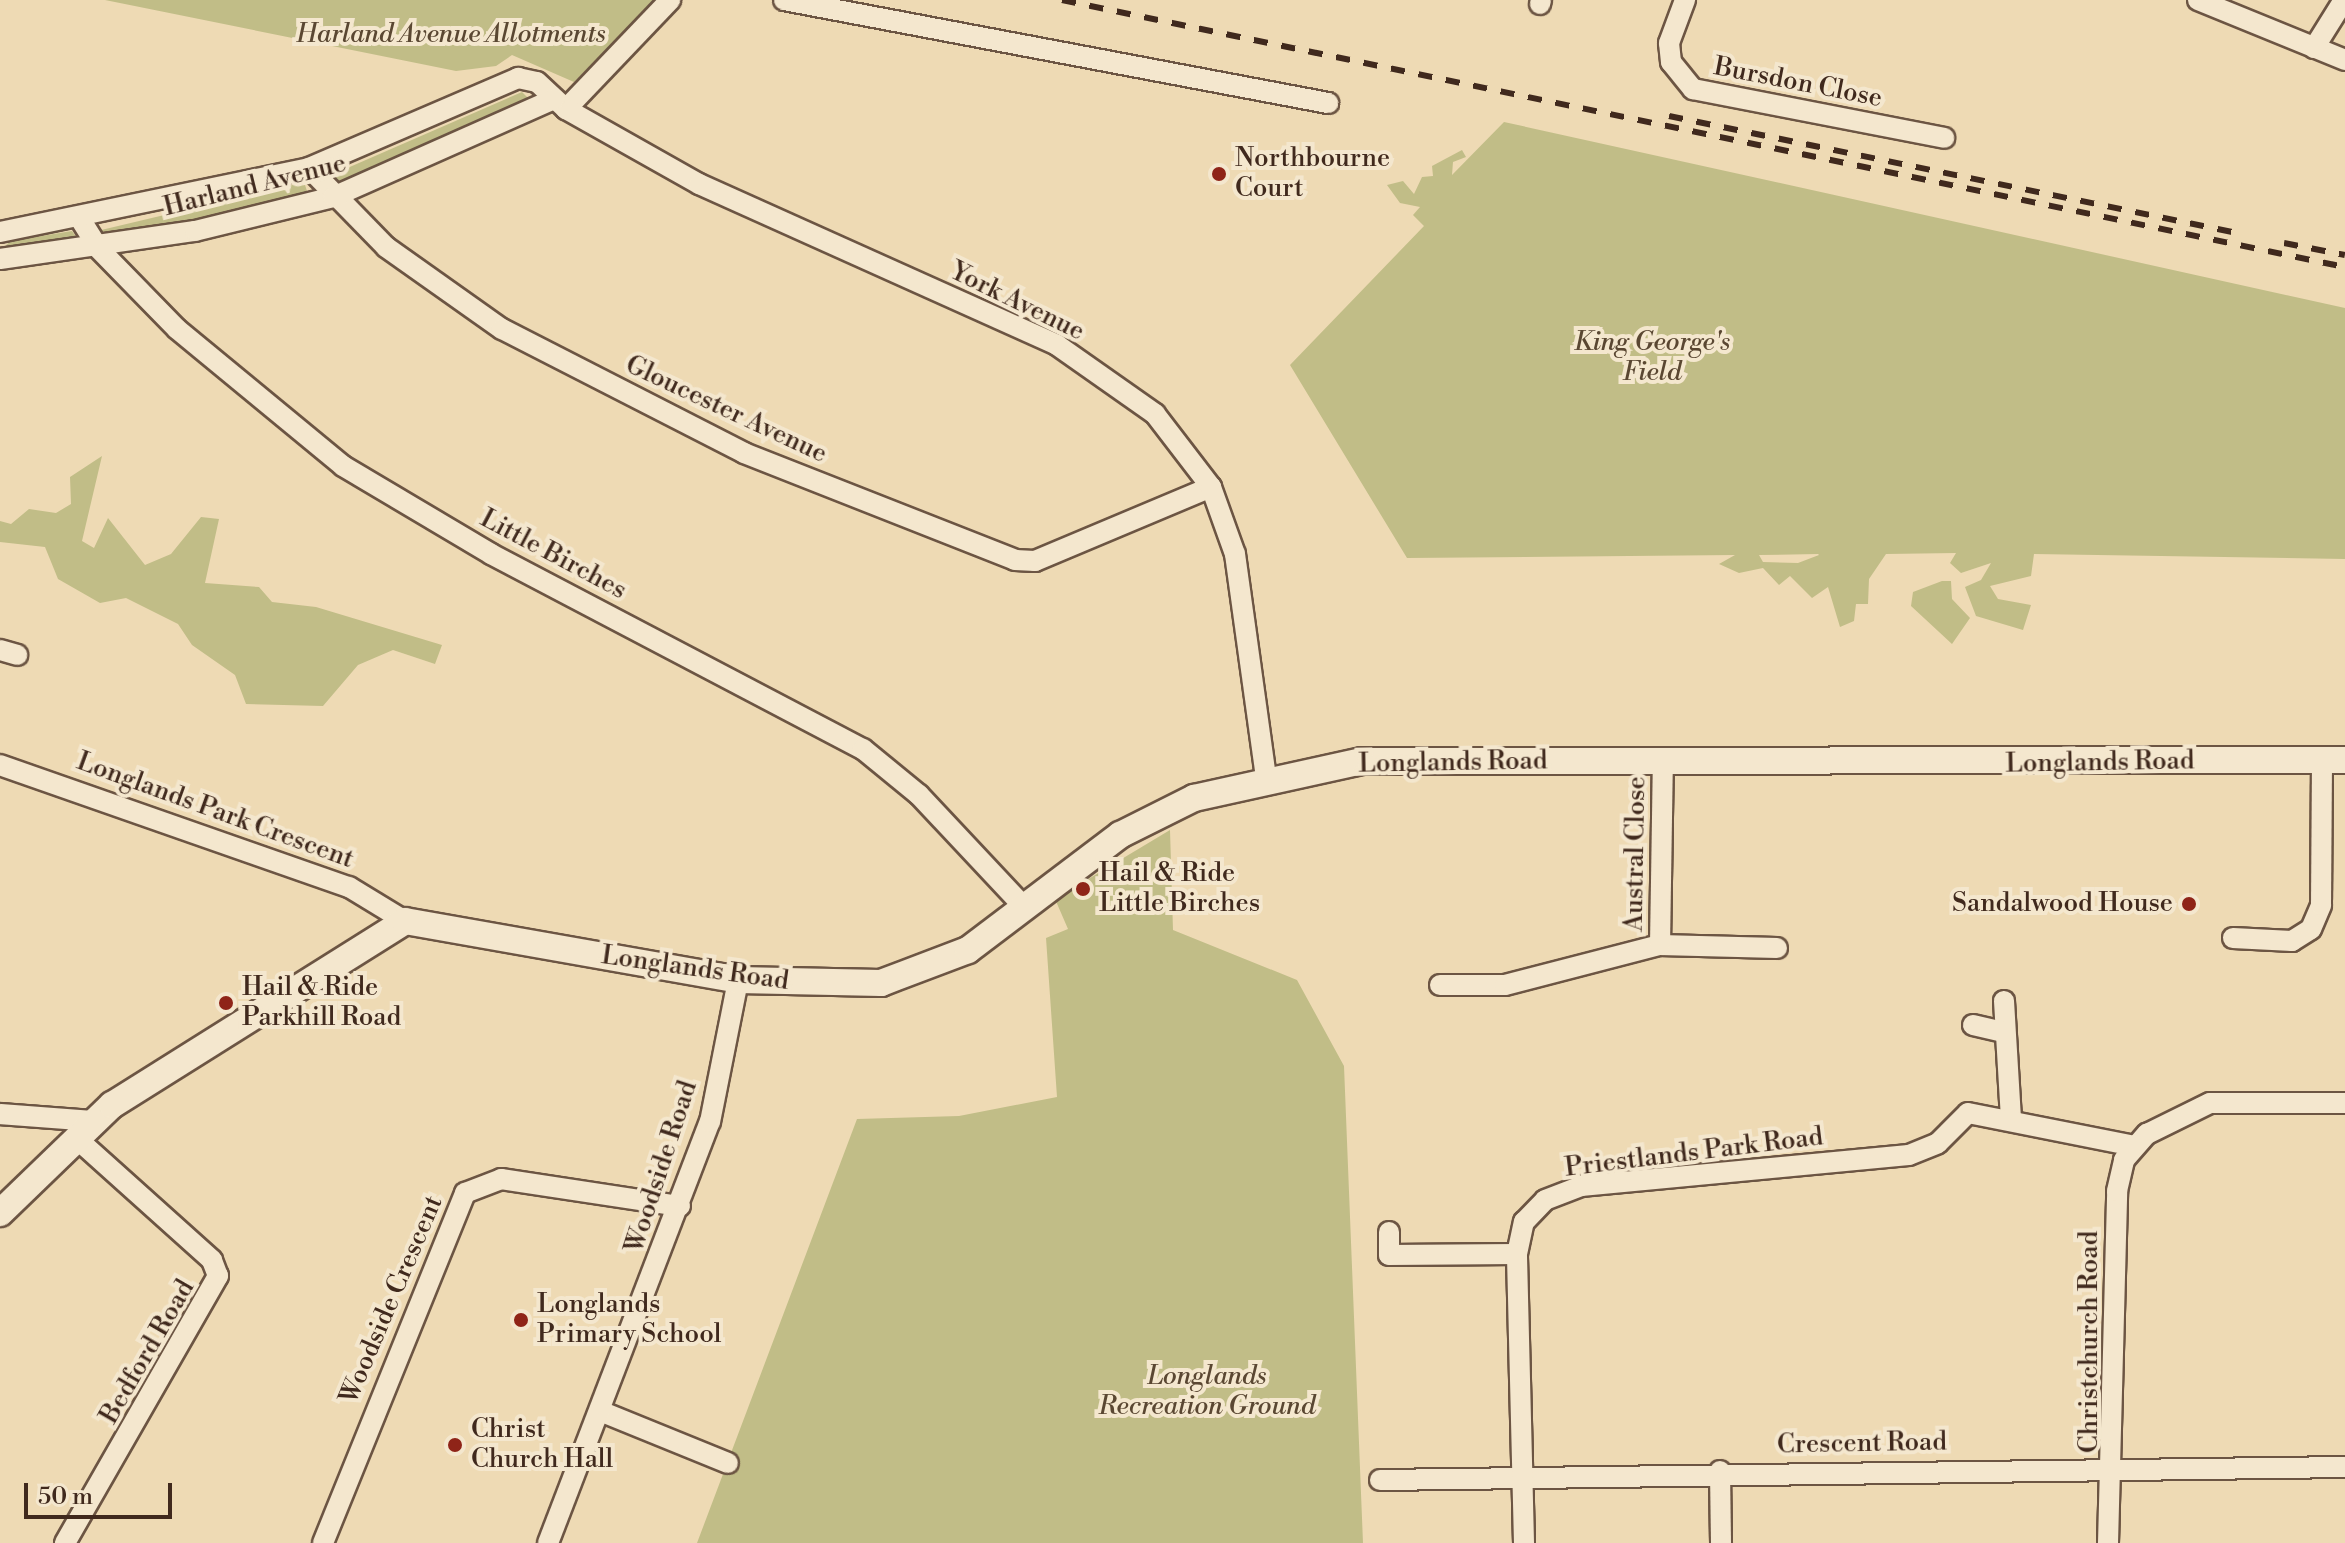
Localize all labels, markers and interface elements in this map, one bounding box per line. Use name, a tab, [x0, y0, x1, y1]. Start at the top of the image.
park label: Harland Avenue Allotments	[296, 19, 606, 51]
street label: Bursdon Close	[1711, 51, 1885, 115]
place label: Northbourne Court	[1235, 143, 1390, 204]
street label: Harland Avenue	[161, 148, 349, 224]
marker: Northbourne Court	[1210, 165, 1228, 183]
street label: York Avenue	[945, 256, 1089, 348]
park label: King George's Field	[1574, 327, 1730, 388]
street label: Gloucester Avenue	[620, 350, 832, 470]
street label: Little Birches	[475, 503, 631, 607]
street label: Longlands Park Crescent	[72, 746, 358, 876]
street label: Longlands Road	[1358, 746, 1548, 780]
street label: Longlands Road	[2005, 746, 2195, 780]
street label: Austral Close	[1619, 776, 1653, 932]
place label: Hail & Ride Little Birches	[1099, 858, 1260, 920]
marker: Hail & Ride Little Birches	[1074, 880, 1092, 898]
place label: Sandalwood House	[1952, 888, 2173, 920]
marker: Sandalwood House	[2180, 895, 2198, 913]
street label: Longlands Road	[599, 940, 791, 998]
place label: Hail & Ride Parkhill Road	[242, 972, 401, 1034]
marker: Hail & Ride Parkhill Road	[217, 994, 235, 1012]
street label: Woodside Road	[619, 1077, 705, 1257]
street label: Priestlands Park Road	[1563, 1122, 1825, 1184]
street label: Woodside Crescent	[334, 1191, 450, 1409]
street label: Christchurch Road	[2074, 1231, 2106, 1453]
street label: Bedford Road	[94, 1274, 202, 1430]
place label: Longlands Primary School	[537, 1289, 721, 1350]
marker: Longlands Primary School	[512, 1311, 530, 1329]
park label: Longlands Recreation Ground	[1099, 1361, 1315, 1422]
place label: Christ Church Hall	[471, 1414, 613, 1476]
street label: Crescent Road	[1777, 1427, 1947, 1461]
marker: Christ Church Hall	[446, 1436, 464, 1454]
scale bar	[28, 1467, 176, 1517]
text: 50 m	[38, 1482, 93, 1512]

